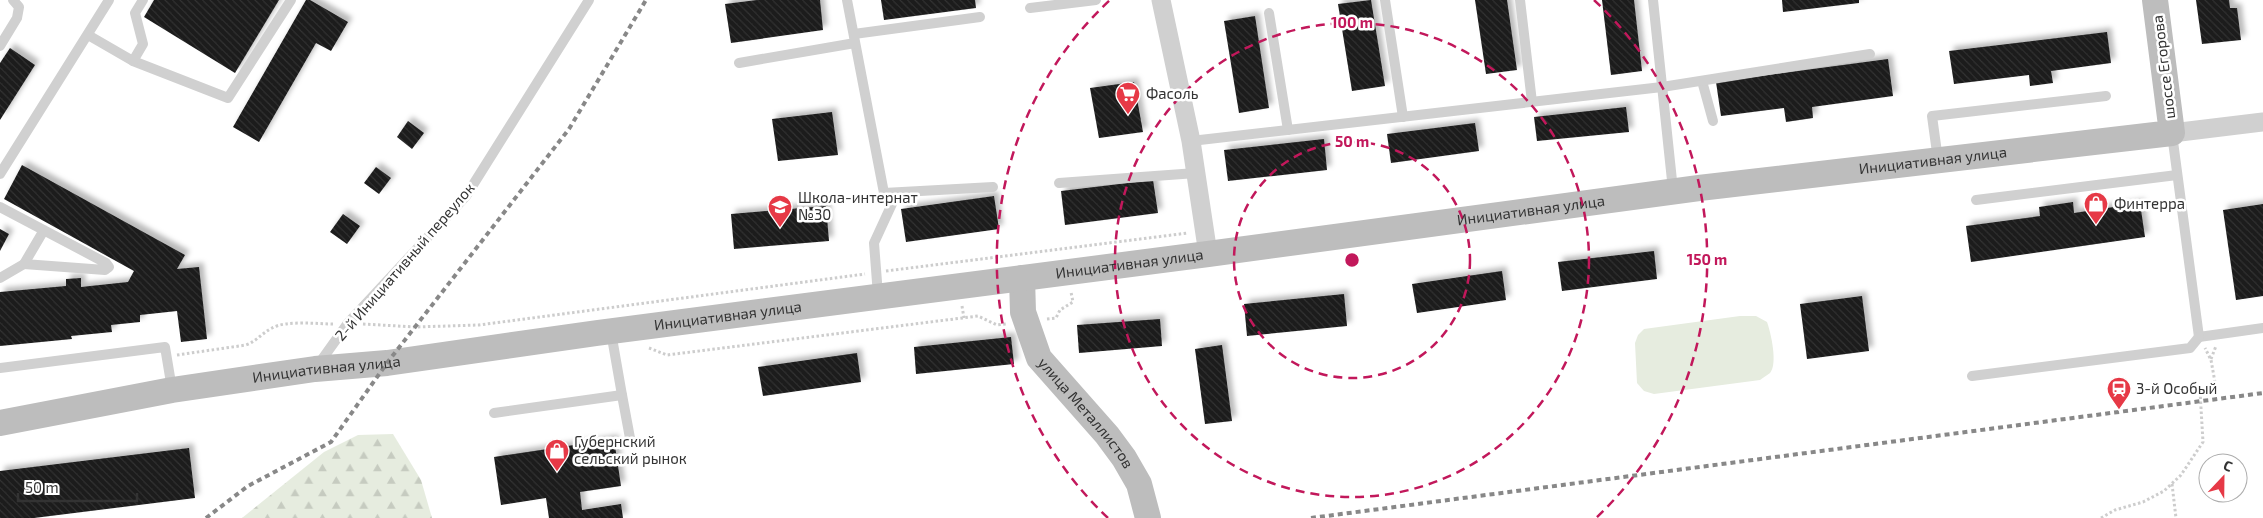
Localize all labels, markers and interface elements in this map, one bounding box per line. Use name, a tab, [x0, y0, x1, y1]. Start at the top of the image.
text: 100 m	[1331, 13, 1373, 31]
street label: шоссе Егорова	[2148, 14, 2178, 120]
supermarket icon: Фасоль	[1115, 81, 1141, 115]
place label: Фасоль	[1146, 84, 1199, 102]
text: 50 m	[1335, 132, 1369, 150]
street label: Инициативная улица	[1858, 142, 2008, 177]
street label: 2-й Инициативный переулок	[331, 179, 479, 345]
place label: Школа-интернат №30	[798, 188, 918, 223]
street label: Инициативная улица	[1456, 191, 1606, 228]
shop icon: Финтерра	[2083, 191, 2109, 225]
school or university icon: Школа-интернат №30	[767, 194, 793, 228]
place label: Финтерра	[2114, 194, 2185, 212]
street label: Инициативная улица	[1054, 245, 1204, 282]
text: 150 m	[1687, 250, 1727, 268]
centre of rings	[1343, 251, 1361, 269]
street label: Инициативная улица	[653, 297, 803, 334]
street label: Инициативная улица	[251, 351, 402, 386]
street label: улица Металлистов	[1034, 353, 1138, 471]
station icon: 3-й Особый	[2106, 376, 2132, 410]
place label: 3-й Особый	[2136, 379, 2217, 397]
place label: Губернский сельский рынок	[574, 432, 687, 467]
shop icon: Губернский сельский рынок	[544, 438, 570, 472]
north arrow	[2198, 453, 2248, 503]
text: С	[2221, 456, 2235, 475]
scale bar	[18, 470, 136, 502]
text: 50 m	[25, 478, 59, 496]

